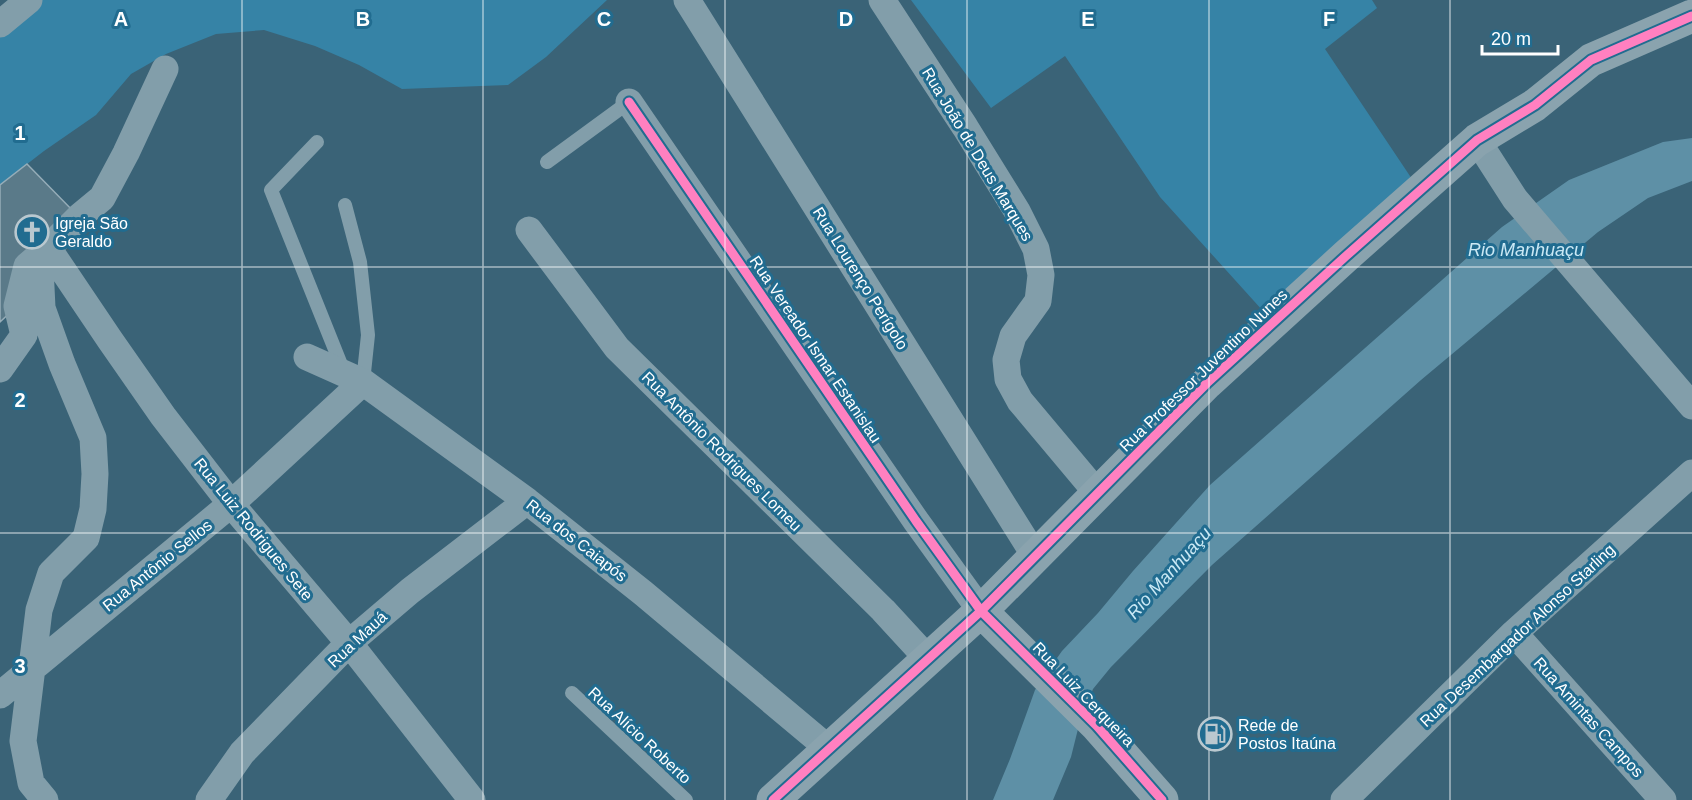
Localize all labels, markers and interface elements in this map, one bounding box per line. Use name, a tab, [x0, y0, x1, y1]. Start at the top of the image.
text: A	[114, 8, 128, 30]
text: B	[356, 8, 370, 30]
text: C	[597, 8, 611, 30]
text: D	[839, 8, 853, 30]
text: E	[1081, 8, 1095, 30]
text: F	[1323, 8, 1335, 30]
scale bar	[1482, 18, 1558, 56]
text: 20 m	[1491, 29, 1531, 49]
street label: Rua João de Deus Marques	[919, 64, 1036, 244]
text: 1	[14, 122, 26, 144]
street label: Rua Lourenço Perígolo	[810, 204, 911, 353]
church icon: Igreja São Geraldo	[14, 214, 50, 250]
place label: Igreja São Geraldo	[55, 215, 128, 250]
water label: Rio Manhuaçu	[1468, 240, 1584, 260]
street label: Rua Vereador Ismar Estanislau	[747, 253, 885, 446]
street label: Rua Professor Juventino Nunes	[1116, 286, 1291, 455]
street label: Rua Antônio Rodrigues Lomeu	[639, 368, 805, 534]
text: 2	[14, 389, 26, 411]
street label: Rua Luiz Rodrigues Sete	[191, 455, 316, 604]
street label: Rua dos Caiapós	[523, 496, 630, 585]
street label: Rua Antônio Sellos	[99, 516, 215, 615]
water label: Rio Manhuaçu	[1123, 523, 1215, 623]
street label: Rua Desembargador Alonso Starling	[1417, 541, 1618, 730]
street label: Rua Mauá	[325, 608, 390, 671]
street label: Rua Luiz Cerqueira	[1030, 639, 1138, 750]
street label: Rua Amintas Campos	[1531, 654, 1647, 781]
text: 3	[14, 655, 26, 677]
street label: Rua Alício Roberto	[585, 684, 694, 787]
fuel station icon: Rede de Postos Itaúna	[1197, 716, 1233, 752]
place label: Rede de Postos Itaúna	[1238, 717, 1336, 752]

